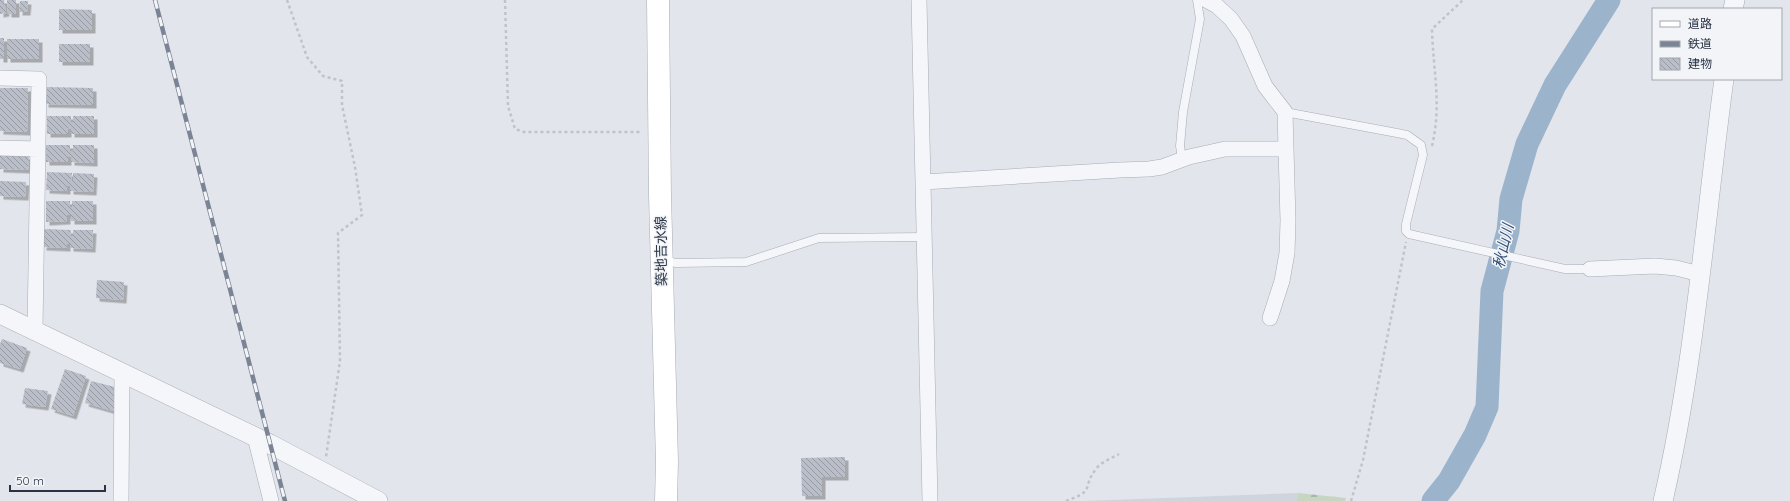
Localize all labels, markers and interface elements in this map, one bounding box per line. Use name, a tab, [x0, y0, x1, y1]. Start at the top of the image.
legend	[1652, 8, 1782, 80]
text: 道路	[1688, 16, 1712, 31]
text: 鉄道	[1688, 36, 1712, 51]
text: 建物	[1688, 56, 1712, 71]
street label: 築地吉水線	[651, 216, 671, 286]
water label: 秋山川	[1489, 220, 1518, 270]
scale bar	[10, 467, 105, 493]
text: 50 m	[16, 473, 44, 488]

